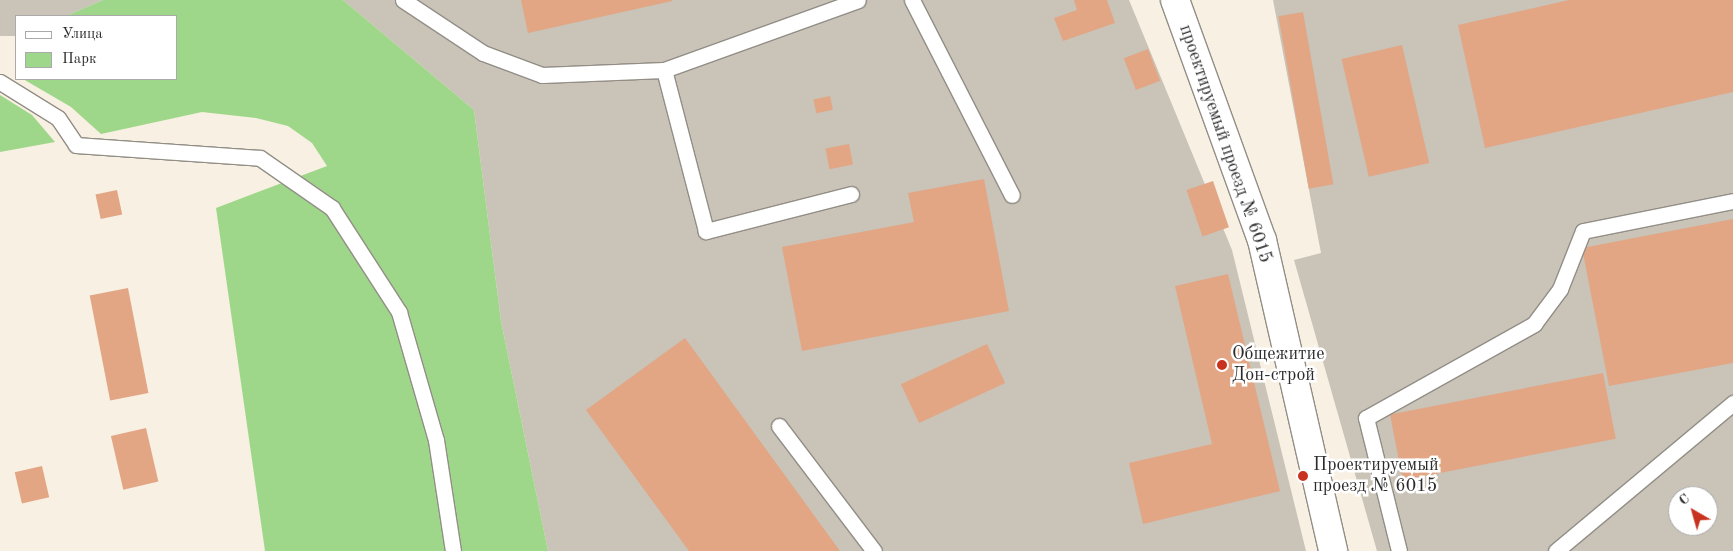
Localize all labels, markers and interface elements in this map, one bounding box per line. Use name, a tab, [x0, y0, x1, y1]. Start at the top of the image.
legend	[15, 15, 178, 80]
street label: проектируемый проезд № 6015	[1174, 22, 1276, 266]
text: Улица	[62, 27, 103, 42]
text: Парк	[62, 52, 97, 67]
place label: Общежитие Дон-строй	[1232, 344, 1325, 386]
marker: Общежитие Дон-строй	[1216, 359, 1228, 371]
place label: Проектируемый проезд № 6015	[1313, 455, 1439, 498]
marker: Проектируемый проезд № 6015	[1297, 470, 1309, 482]
north arrow	[1668, 486, 1718, 536]
text: С	[1676, 492, 1692, 508]

